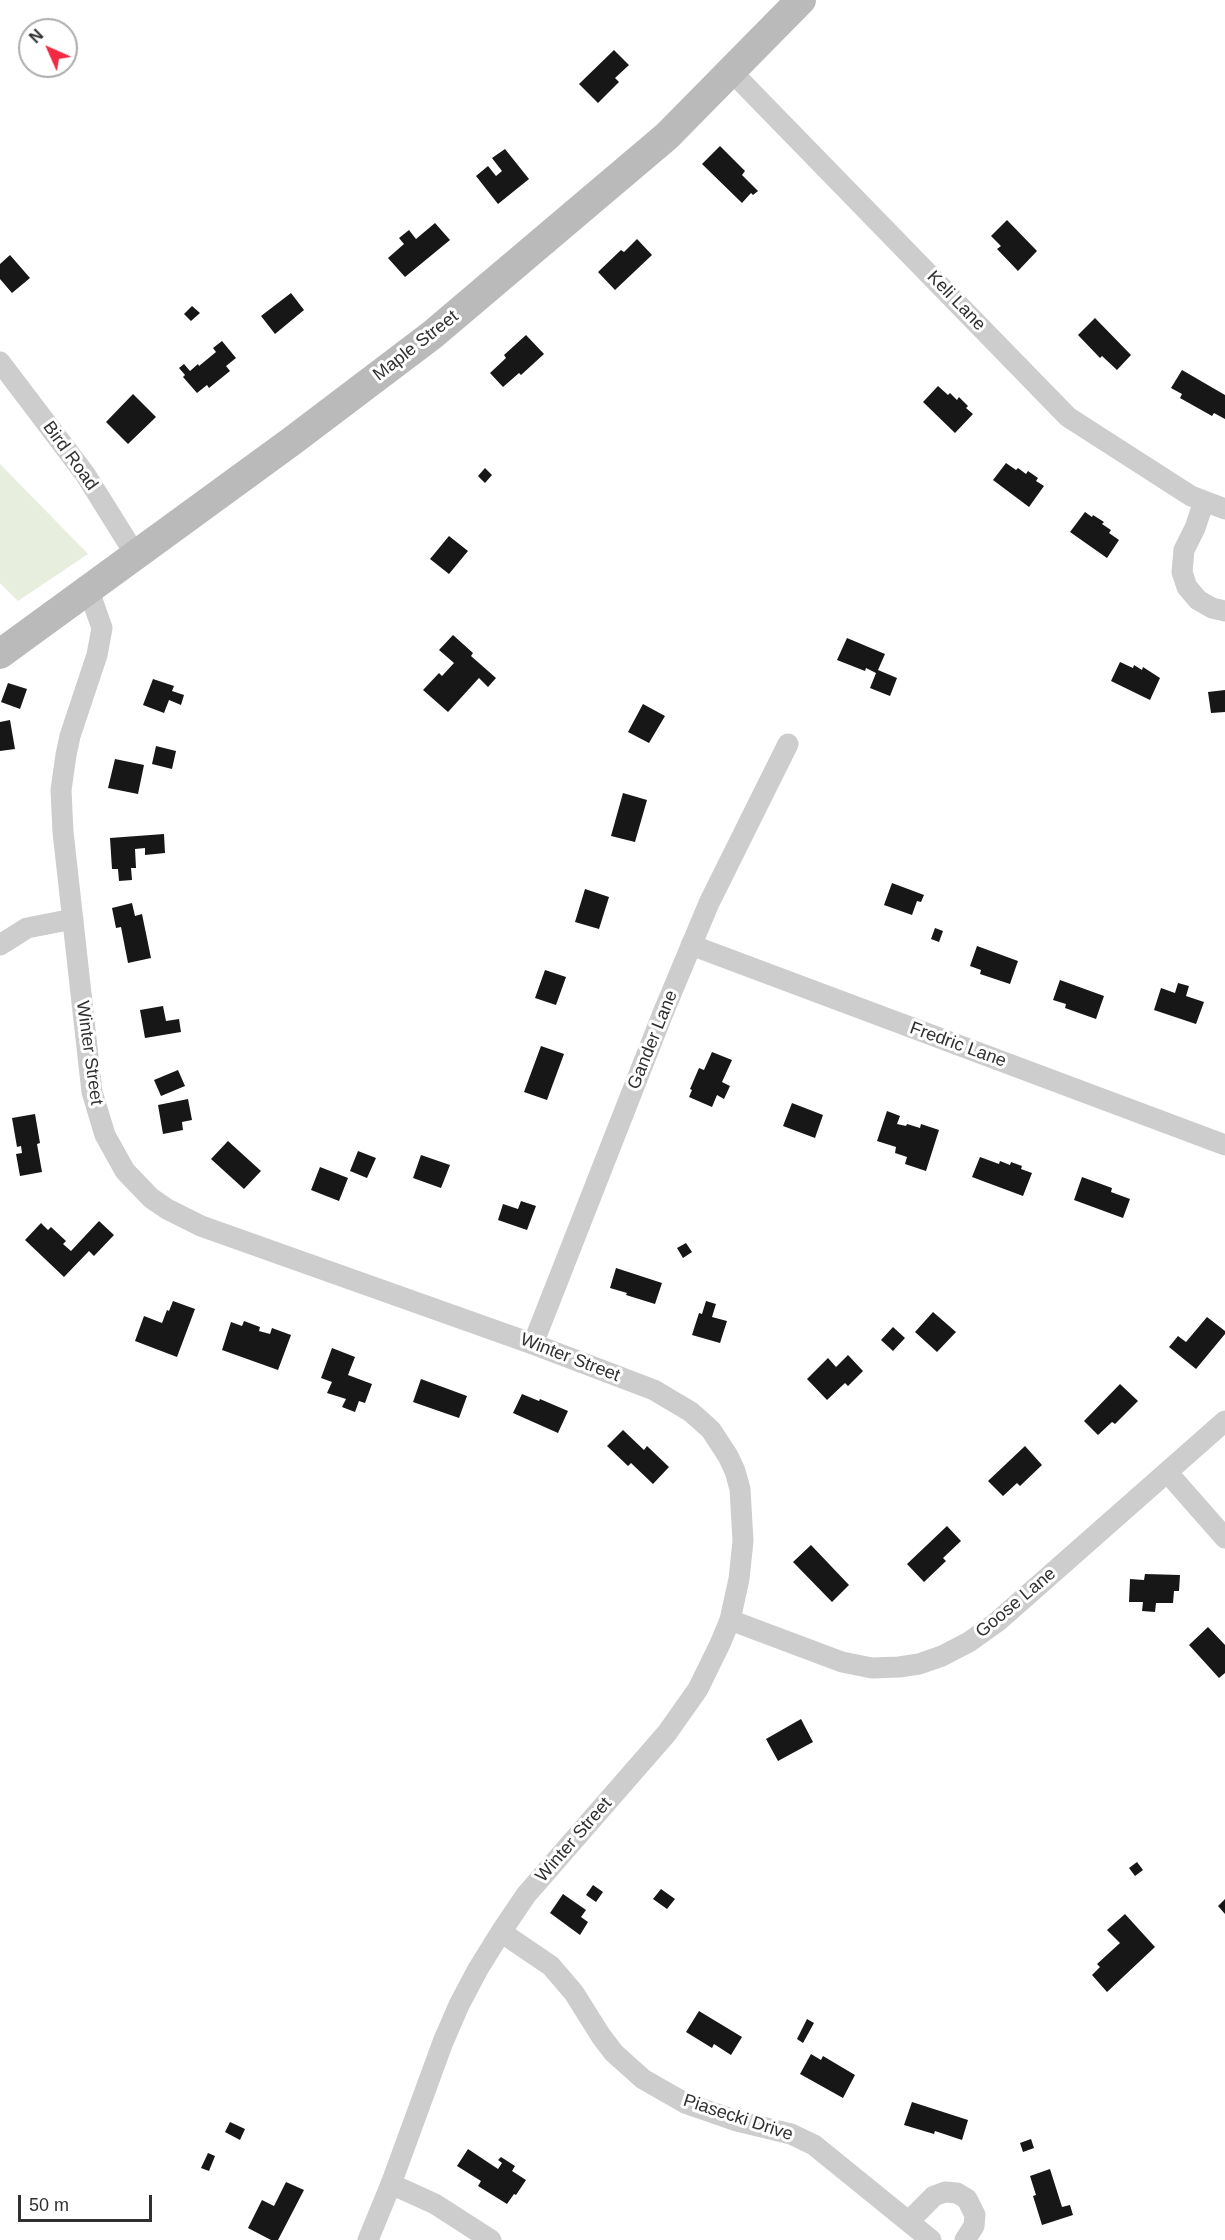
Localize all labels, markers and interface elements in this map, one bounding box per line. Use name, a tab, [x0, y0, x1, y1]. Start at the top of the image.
north arrow	[18, 18, 78, 78]
text: N	[26, 26, 46, 46]
street label: Keli Lane	[922, 267, 990, 335]
street label: Maple Street	[369, 306, 463, 386]
street label: Bird Road	[38, 417, 102, 495]
street label: Gander Lane	[623, 987, 683, 1093]
street label: Winter Street	[71, 999, 107, 1107]
street label: Fredric Lane	[907, 1018, 1009, 1072]
street label: Winter Street	[517, 1329, 623, 1387]
street label: Goose Lane	[971, 1563, 1061, 1643]
street label: Winter Street	[531, 1793, 617, 1887]
street label: Piasecki Drive	[680, 2090, 796, 2146]
scale bar	[21, 2183, 154, 2221]
text: 50 m	[29, 2195, 69, 2215]

